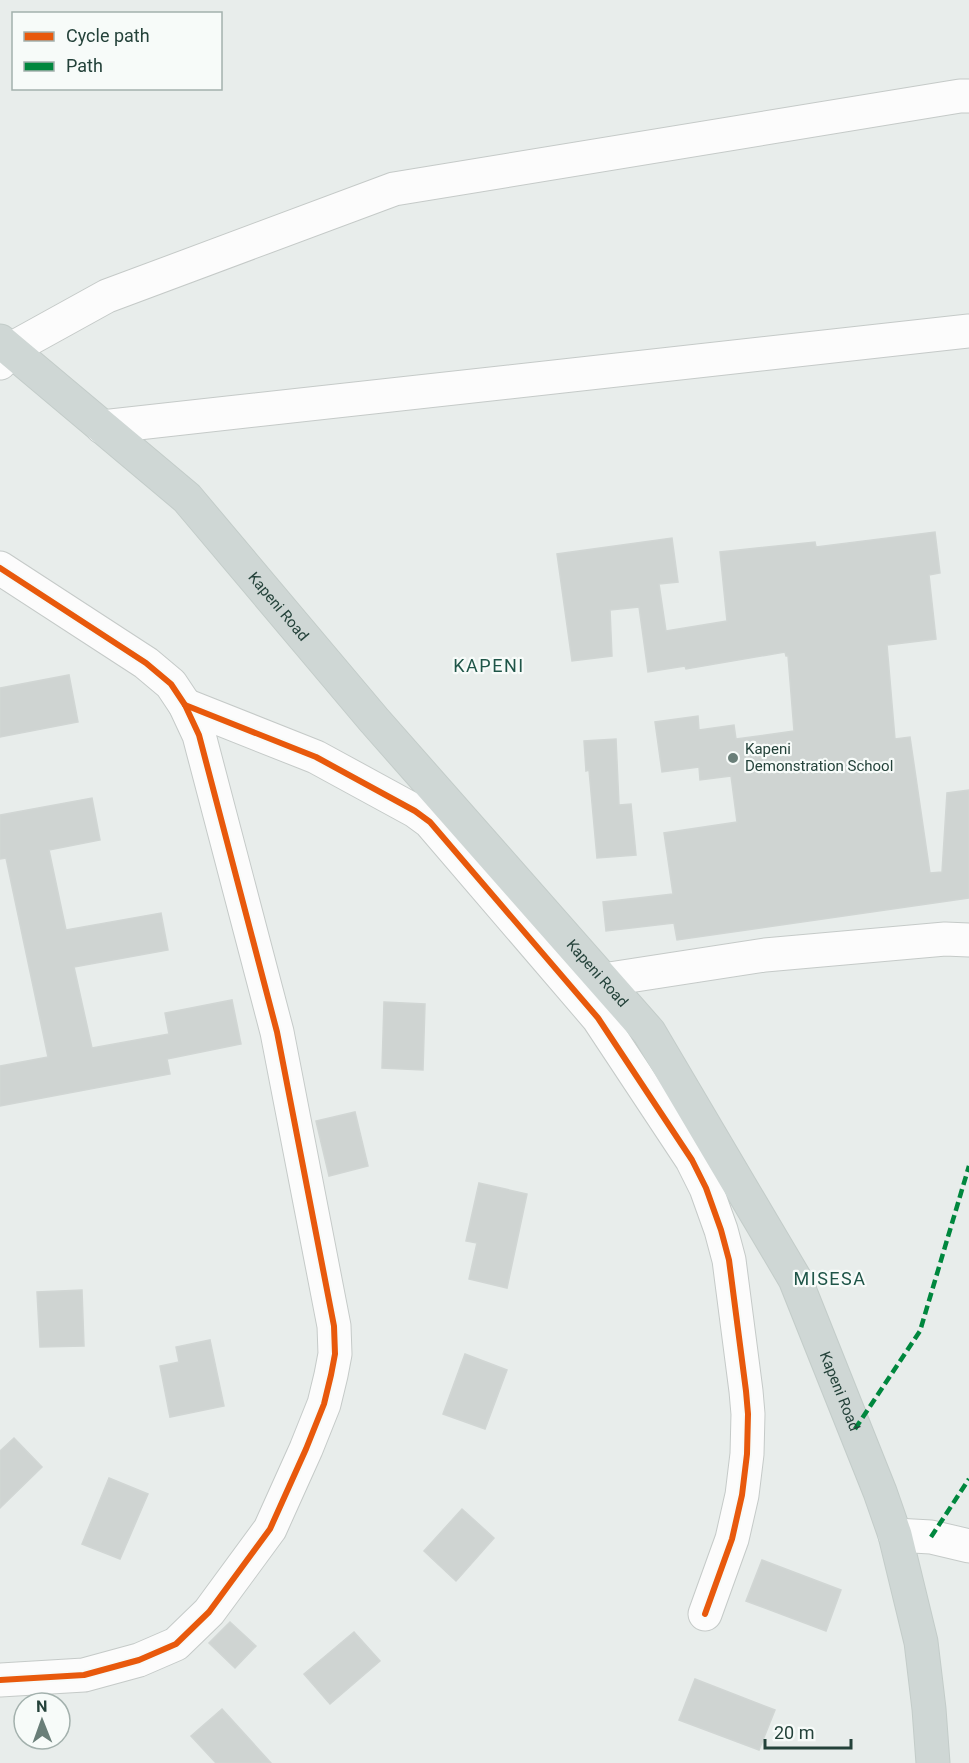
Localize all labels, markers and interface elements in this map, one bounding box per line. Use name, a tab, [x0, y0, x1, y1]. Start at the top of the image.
legend	[12, 12, 222, 90]
text: Cycle path	[66, 25, 150, 46]
text: Path	[66, 55, 103, 76]
street label: Kapeni Road	[244, 569, 312, 644]
district label: KAPENI	[453, 655, 525, 676]
place label: Kapeni Demonstration School	[745, 740, 893, 775]
marker: Kapeni Demonstration School	[726, 751, 740, 765]
street label: Kapeni Road	[563, 936, 632, 1011]
district label: MISESA	[794, 1268, 866, 1289]
street label: Kapeni Road	[816, 1349, 864, 1434]
north arrow	[12, 1691, 72, 1751]
text: N	[36, 1697, 48, 1716]
scale bar	[765, 1712, 850, 1750]
text: 20 m	[774, 1722, 814, 1743]

